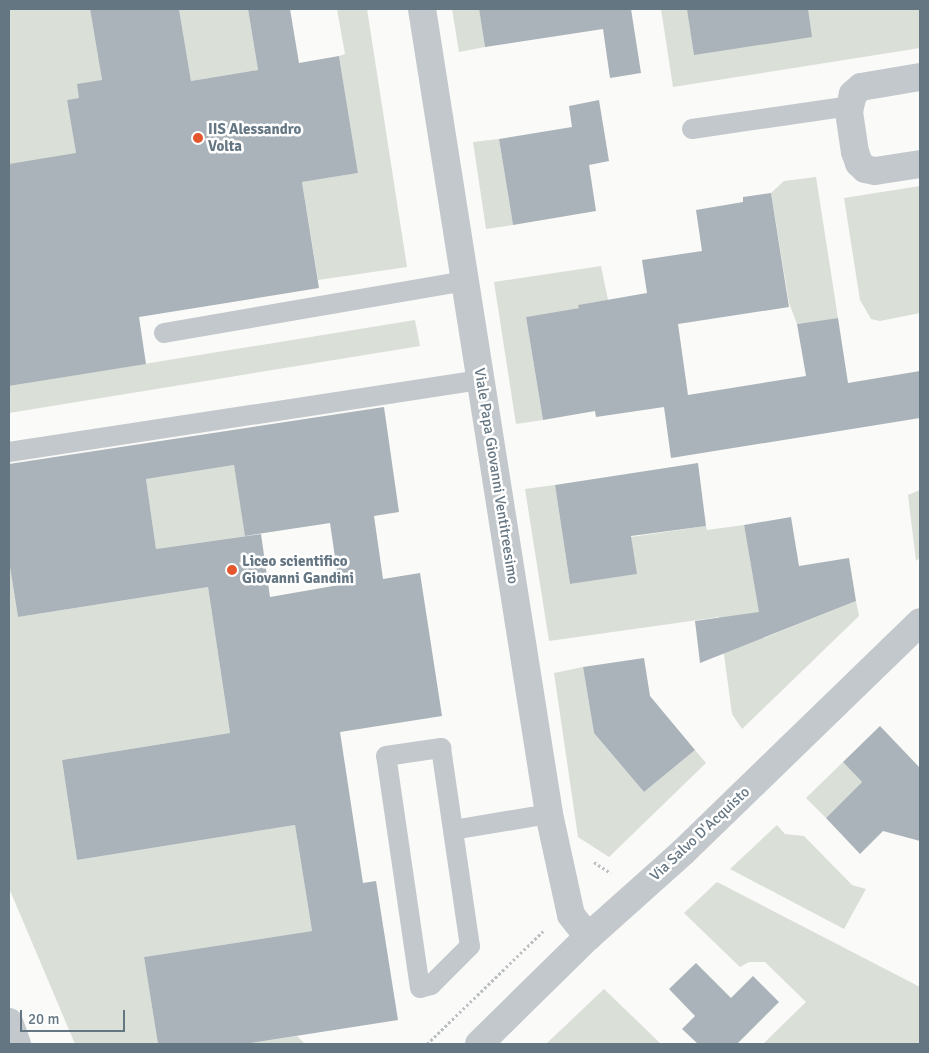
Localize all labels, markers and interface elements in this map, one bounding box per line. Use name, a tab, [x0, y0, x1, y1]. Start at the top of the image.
place label: IIS Alessandro Volta	[208, 120, 301, 155]
marker: IIS Alessandro Volta	[192, 132, 204, 144]
street label: Viale Papa Giovanni Ventitreesimo	[470, 367, 522, 585]
place label: Liceo scientifico Giovanni Gandini	[242, 552, 354, 587]
marker: Liceo scientifico Giovanni Gandini	[226, 564, 238, 576]
street label: Via Salvo D'Acquisto	[646, 783, 754, 885]
scale bar	[22, 1000, 128, 1032]
text: 20 m	[28, 1010, 59, 1028]

